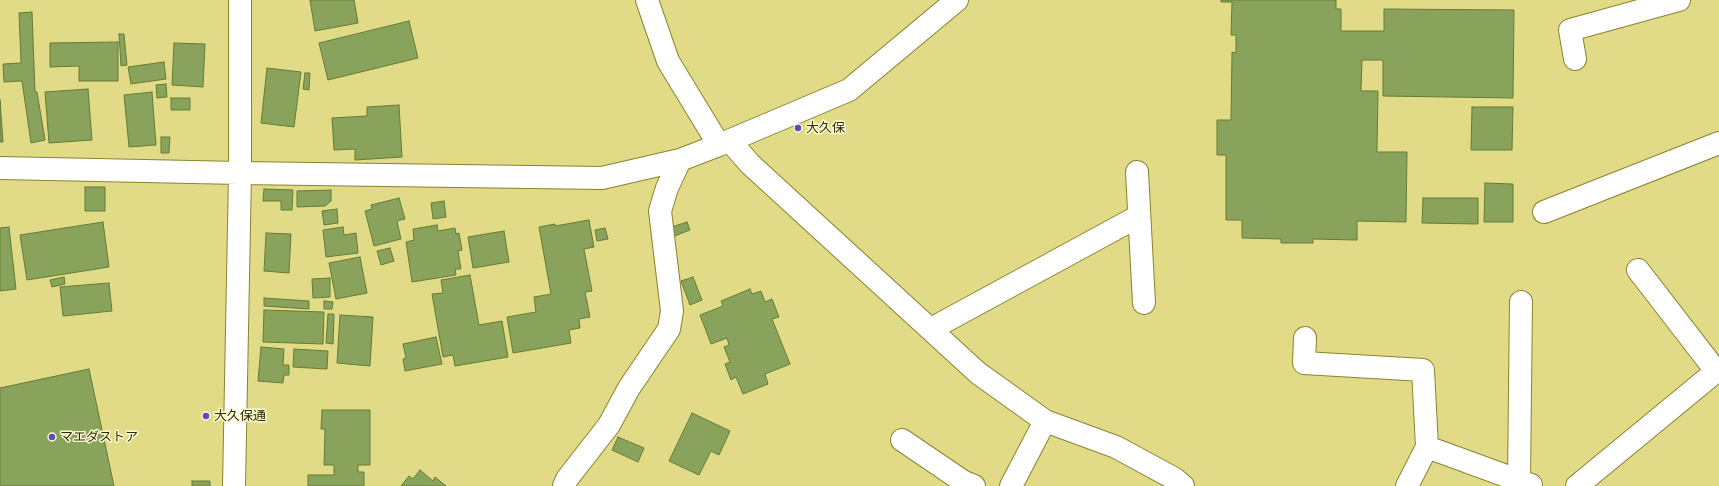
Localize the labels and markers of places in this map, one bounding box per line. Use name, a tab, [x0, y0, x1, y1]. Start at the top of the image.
place label: 大久保	[806, 120, 845, 136]
marker: 大久保	[793, 123, 803, 133]
place label: 大久保通	[214, 408, 266, 424]
marker: 大久保通	[201, 411, 211, 421]
place label: マエダストア	[60, 429, 138, 445]
marker: マエダストア	[47, 432, 57, 442]

